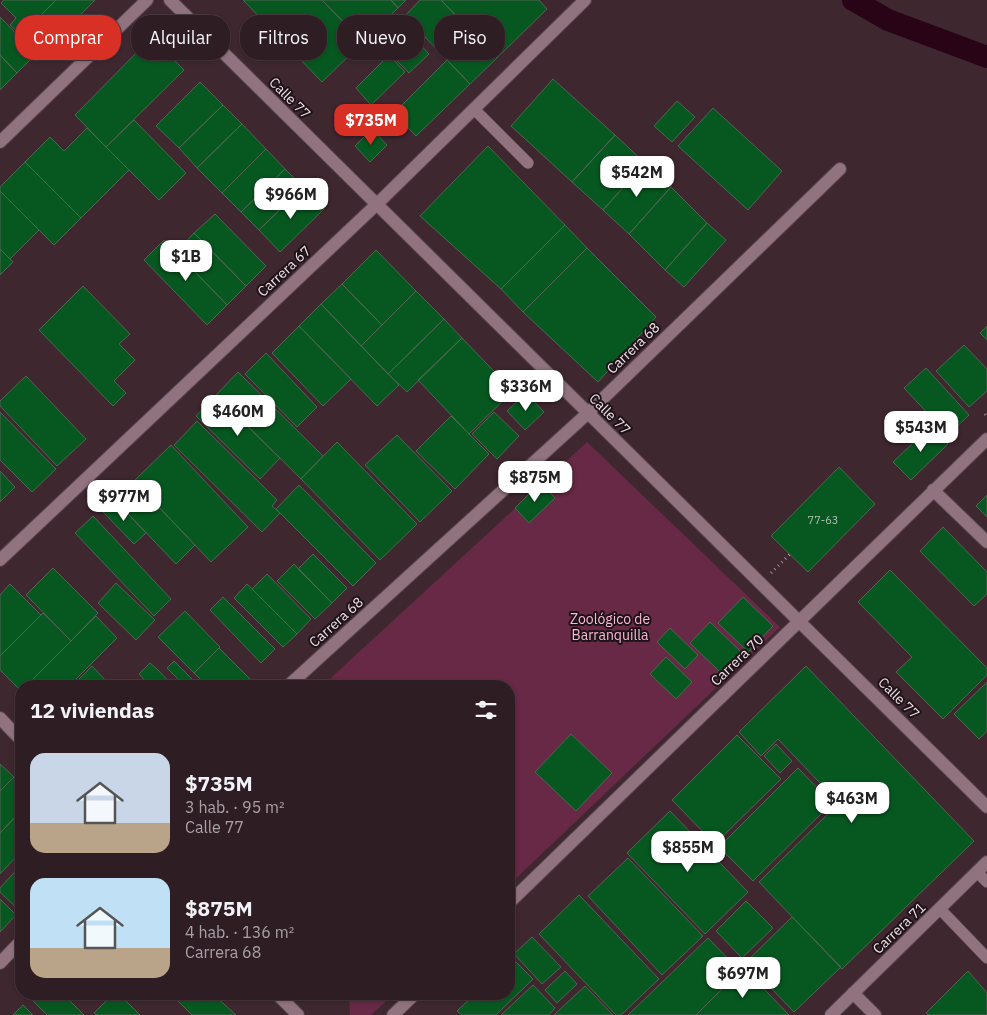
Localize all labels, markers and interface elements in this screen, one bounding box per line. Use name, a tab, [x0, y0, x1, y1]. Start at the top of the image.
chip: Comprar	[15, 15, 121, 60]
chip: Alquilar	[131, 15, 230, 60]
chip: Filtros	[240, 15, 327, 60]
chip: Nuevo	[337, 15, 424, 60]
chip: Piso	[434, 15, 505, 60]
street label: Calle 77	[265, 73, 315, 123]
pin: $735M	[336, 104, 406, 146]
text: $735M	[345, 110, 397, 130]
pin: $542M	[602, 156, 672, 198]
text: $542M	[611, 162, 663, 182]
pin: $966M	[256, 178, 326, 220]
text: $966M	[265, 184, 317, 204]
pin: $1B	[162, 240, 210, 282]
street label: Carrera 67	[253, 242, 315, 300]
text: $1B	[171, 246, 201, 266]
street label: Carrera 68	[603, 318, 663, 378]
pin: $336M	[491, 370, 561, 412]
text: $336M	[500, 376, 552, 396]
street label: Calle 77	[585, 389, 635, 439]
pin: $460M	[203, 394, 273, 437]
text: $460M	[212, 401, 264, 421]
pin: $543M	[886, 410, 956, 453]
text: $543M	[895, 417, 947, 437]
pin: $875M	[500, 460, 570, 503]
text: $875M	[509, 467, 561, 487]
pin: $977M	[89, 480, 159, 522]
text: $977M	[98, 486, 150, 506]
house number: 77-63	[808, 513, 838, 527]
street label: Carrera 68	[305, 593, 367, 651]
park label: Zoológico de Barranquilla	[570, 610, 650, 644]
street label: Carrera 70	[707, 630, 767, 690]
street label: Calle 77	[874, 673, 924, 723]
text: 12 viviendas	[30, 696, 154, 724]
icon: filters	[472, 696, 500, 724]
text: $735M	[185, 769, 253, 797]
icon: home	[70, 773, 130, 833]
pin: $463M	[817, 782, 887, 824]
text: $463M	[826, 788, 878, 808]
text: 3 hab. · 95 m²	[185, 797, 285, 817]
text: Calle 77	[185, 817, 244, 837]
pin: $855M	[653, 830, 723, 873]
text: $855M	[662, 837, 714, 857]
text: $875M	[185, 894, 253, 922]
icon: home	[70, 898, 130, 958]
street label: Carrera 71	[869, 898, 929, 958]
text: 4 hab. · 136 m²	[185, 922, 294, 942]
text: Carrera 68	[185, 942, 261, 962]
pin: $697M	[708, 956, 778, 999]
text: $697M	[717, 963, 769, 983]

